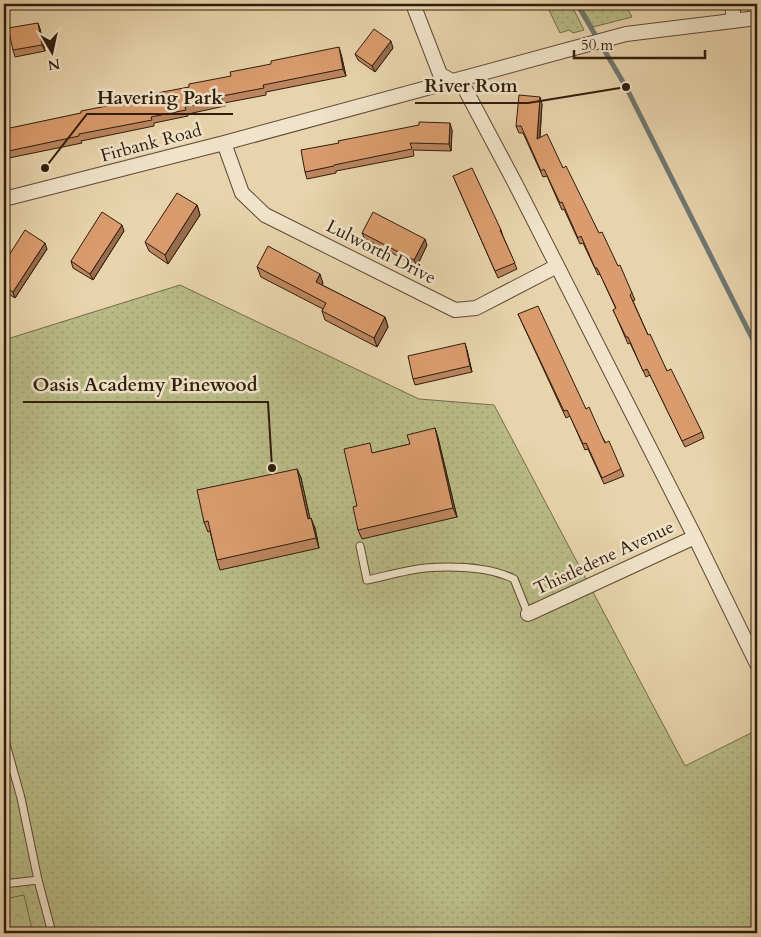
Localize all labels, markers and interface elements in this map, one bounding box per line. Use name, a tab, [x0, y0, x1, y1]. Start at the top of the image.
north arrow	[28, 28, 78, 78]
scale bar	[574, 28, 705, 60]
text: 50 m	[581, 35, 613, 55]
text: N	[46, 54, 61, 75]
callout: River Rom	[415, 69, 528, 103]
text: River Rom	[424, 73, 518, 99]
callout: Havering Park	[87, 80, 233, 114]
text: Havering Park	[97, 85, 223, 111]
street label: Firbank Road	[98, 117, 205, 168]
street label: Lulworth Drive	[322, 214, 440, 290]
callout: Oasis Academy Pinewood	[23, 368, 268, 402]
text: Oasis Academy Pinewood	[32, 372, 258, 398]
street label: Thistledene Avenue	[530, 515, 678, 601]

